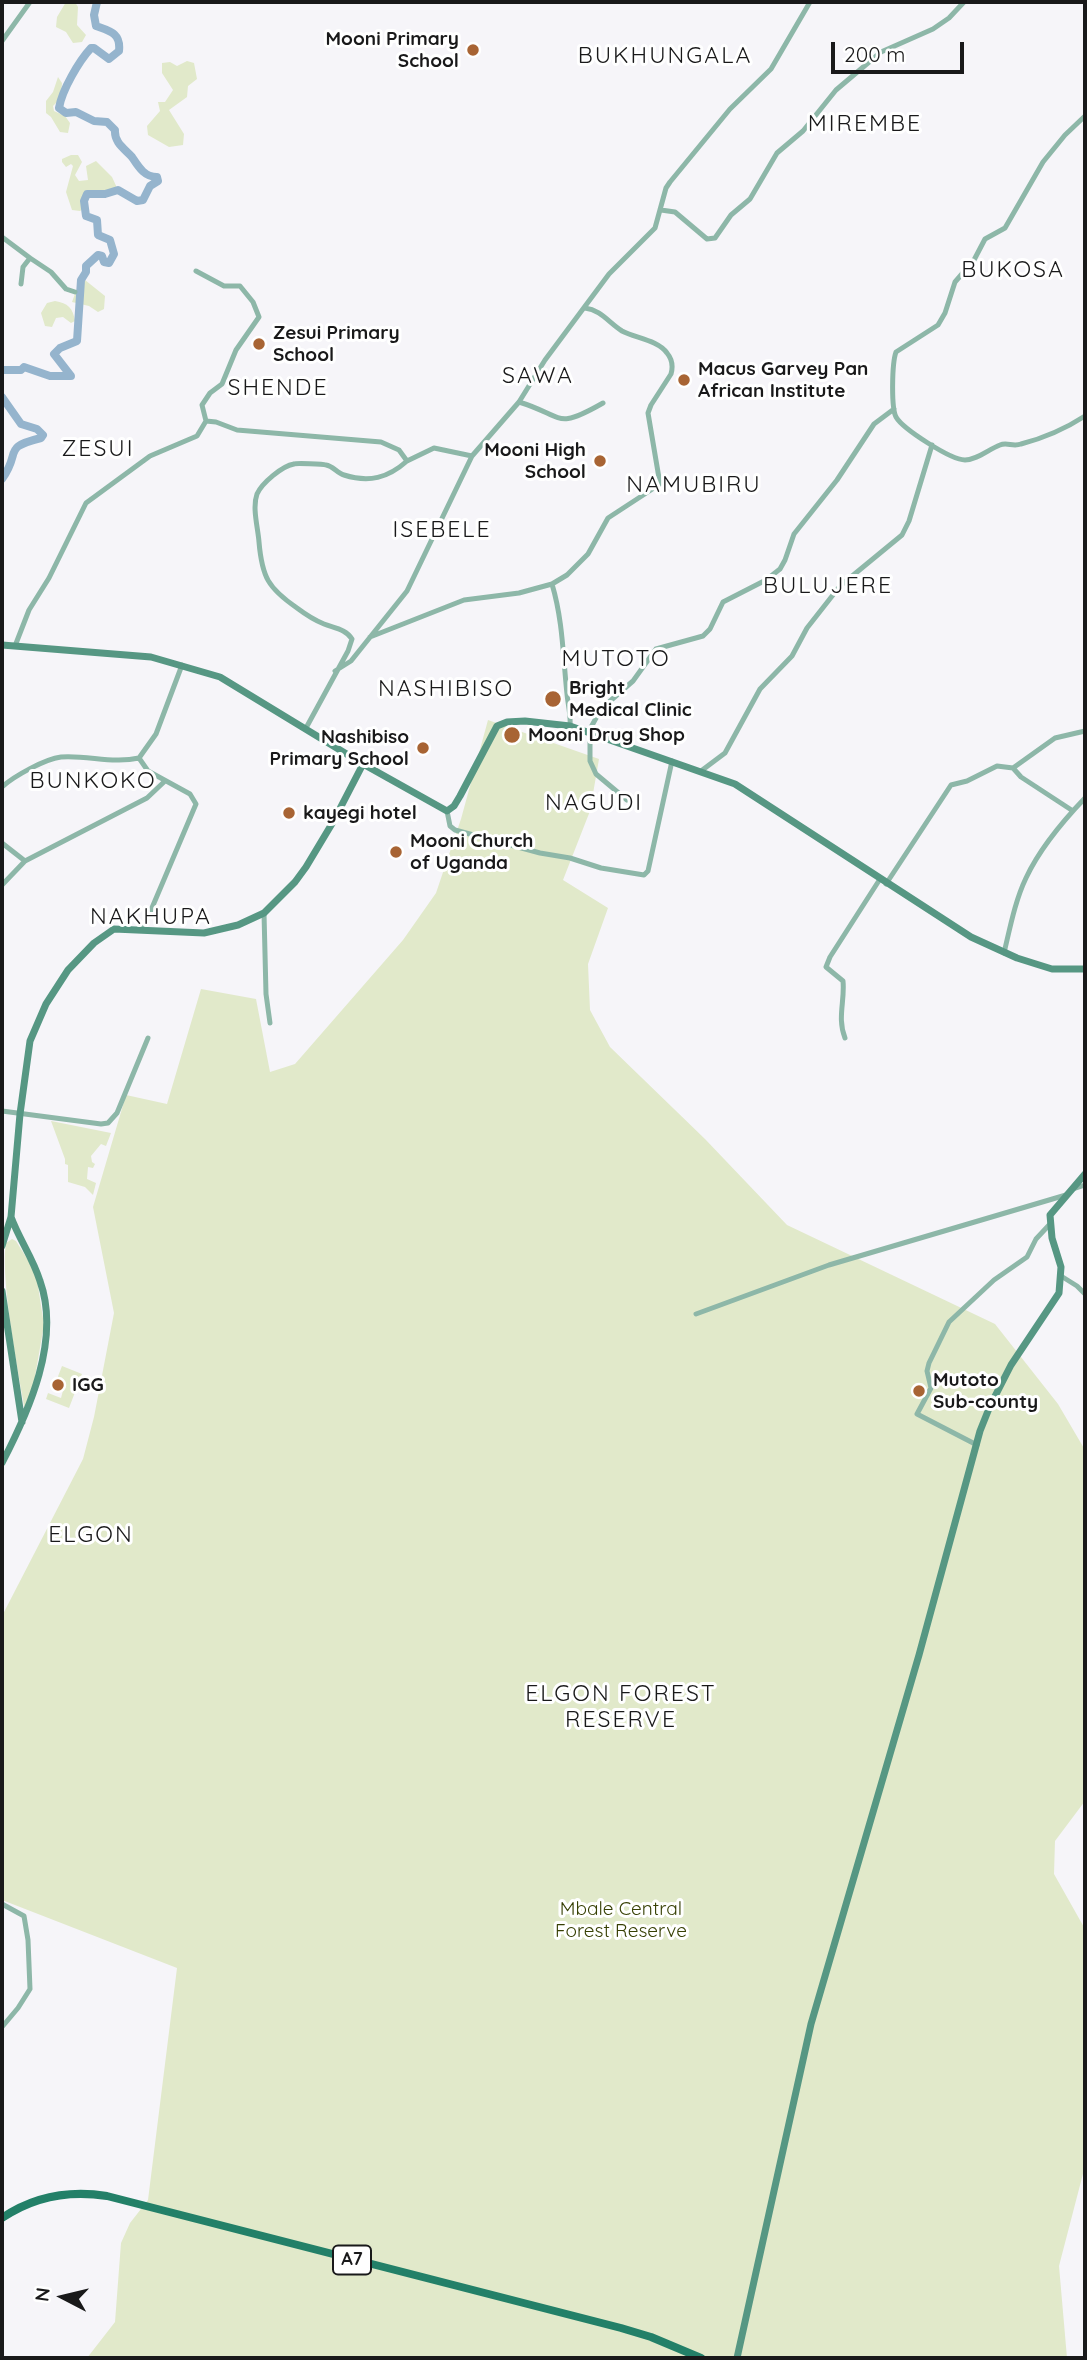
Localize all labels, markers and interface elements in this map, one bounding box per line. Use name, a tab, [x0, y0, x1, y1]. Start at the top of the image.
place label: Mooni Primary School	[326, 28, 459, 72]
scale bar	[835, 28, 968, 72]
text: 200 m	[844, 41, 906, 67]
marker: Mooni Primary School	[465, 42, 481, 58]
district label: BUKHUNGALA	[579, 42, 751, 70]
district label: MIREMBE	[809, 110, 921, 138]
district label: BUKOSA	[962, 256, 1064, 284]
place label: Zesui Primary School	[273, 322, 400, 366]
marker: Zesui Primary School	[251, 336, 267, 352]
place label: Macus Garvey Pan African Institute	[698, 358, 868, 402]
district label: SAWA	[503, 362, 573, 390]
marker: Macus Garvey Pan African Institute	[676, 372, 692, 388]
district label: SHENDE	[228, 374, 328, 402]
district label: ZESUI	[62, 435, 134, 463]
place label: Mooni High School	[484, 439, 586, 483]
marker: Mooni High School	[592, 453, 608, 469]
district label: NAMUBIRU	[627, 471, 761, 499]
district label: ISEBELE	[393, 516, 491, 544]
district label: BULUJERE	[764, 572, 892, 600]
district label: MUTOTO	[562, 645, 670, 673]
district label: NASHIBISO	[379, 675, 513, 703]
place label: Bright Medical Clinic	[569, 677, 692, 721]
marker: Bright Medical Clinic	[543, 689, 563, 709]
place label: Mooni Drug Shop	[528, 724, 685, 746]
marker: Mooni Drug Shop	[502, 725, 522, 745]
place label: Nashibiso Primary School	[269, 726, 409, 770]
marker: Nashibiso Primary School	[415, 740, 431, 756]
district label: BUNKOKO	[30, 767, 156, 795]
district label: NAGUDI	[546, 789, 642, 817]
place label: kayegi hotel	[303, 802, 417, 824]
marker: kayegi hotel	[281, 805, 297, 821]
place label: Mooni Church of Uganda	[410, 830, 533, 874]
marker: Mooni Church of Uganda	[388, 844, 404, 860]
district label: NAKHUPA	[91, 903, 211, 931]
place label: Mutoto Sub-county	[933, 1369, 1038, 1413]
place label: IGG	[72, 1374, 104, 1396]
marker: IGG	[50, 1377, 66, 1393]
marker: Mutoto Sub-county	[911, 1383, 927, 1399]
district label: ELGON	[49, 1521, 133, 1549]
district label: ELGON FOREST RESERVE	[527, 1680, 715, 1734]
park label: Mbale Central Forest Reserve	[555, 1898, 687, 1942]
road number: A7	[333, 2246, 371, 2274]
north arrow	[28, 2262, 98, 2332]
text: N	[29, 2286, 55, 2303]

